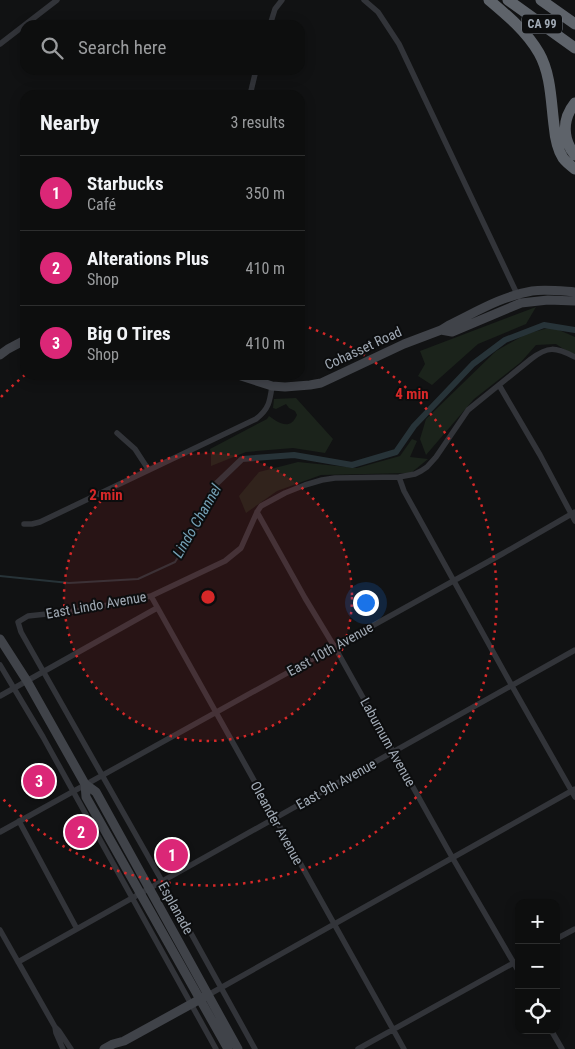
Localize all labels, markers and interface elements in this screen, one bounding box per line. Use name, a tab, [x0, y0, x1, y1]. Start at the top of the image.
road number: CA 99	[522, 14, 562, 34]
search box	[20, 20, 305, 75]
icon: search	[38, 34, 66, 62]
text: Search here	[78, 36, 166, 59]
text: Nearby	[40, 111, 99, 135]
text: 3 results	[230, 113, 285, 132]
text: Starbucks	[87, 172, 164, 195]
text: 1	[52, 184, 60, 203]
text: 350 m	[246, 184, 285, 203]
text: Café	[87, 195, 116, 214]
text: Alterations Plus	[87, 247, 209, 270]
text: 2	[52, 259, 60, 278]
text: 410 m	[246, 259, 285, 278]
text: Shop	[87, 270, 119, 289]
text: Big O Tires	[87, 322, 171, 345]
street label: Cohasset Road	[322, 323, 404, 373]
text: 3	[52, 334, 60, 353]
text: 410 m	[246, 334, 285, 353]
text: Shop	[87, 345, 119, 364]
text: 4 min	[395, 385, 429, 403]
water label: Lindo Channel	[169, 481, 226, 561]
text: 2 min	[89, 486, 123, 504]
street label: East Lindo Avenue	[45, 588, 148, 622]
centre of rings	[199, 588, 217, 606]
your location	[353, 590, 379, 616]
street label: East 10th Avenue	[284, 619, 376, 679]
street label: Laburnum Avenue	[357, 695, 419, 790]
street label: East 9th Avenue	[293, 755, 379, 813]
pin: 3	[23, 762, 55, 800]
street label: Oleander Avenue	[247, 778, 307, 868]
pin: 2	[65, 813, 97, 851]
pin: 1	[156, 836, 188, 874]
street label: Esplanade	[155, 879, 197, 937]
map controls	[515, 899, 560, 1034]
button: +	[515, 899, 560, 944]
button: −	[515, 944, 560, 989]
button: locate	[515, 989, 560, 1034]

